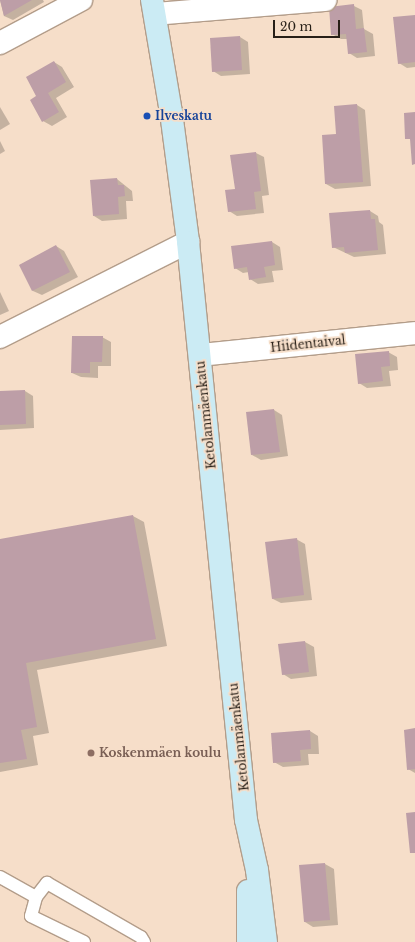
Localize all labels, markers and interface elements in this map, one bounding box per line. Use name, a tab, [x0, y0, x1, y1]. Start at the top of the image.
scale bar	[275, 12, 342, 38]
text: 20 m	[280, 19, 312, 34]
place label: Ilveskatu	[155, 109, 212, 123]
marker: Ilveskatu	[142, 111, 152, 121]
street label: Hiidentaival	[270, 333, 346, 355]
street label: Ketolanmäenkatu	[193, 360, 219, 470]
street label: Ketolanmäenkatu	[226, 682, 252, 792]
place label: Koskenmäen koulu	[99, 746, 221, 760]
marker: Koskenmäen koulu	[86, 748, 96, 758]

